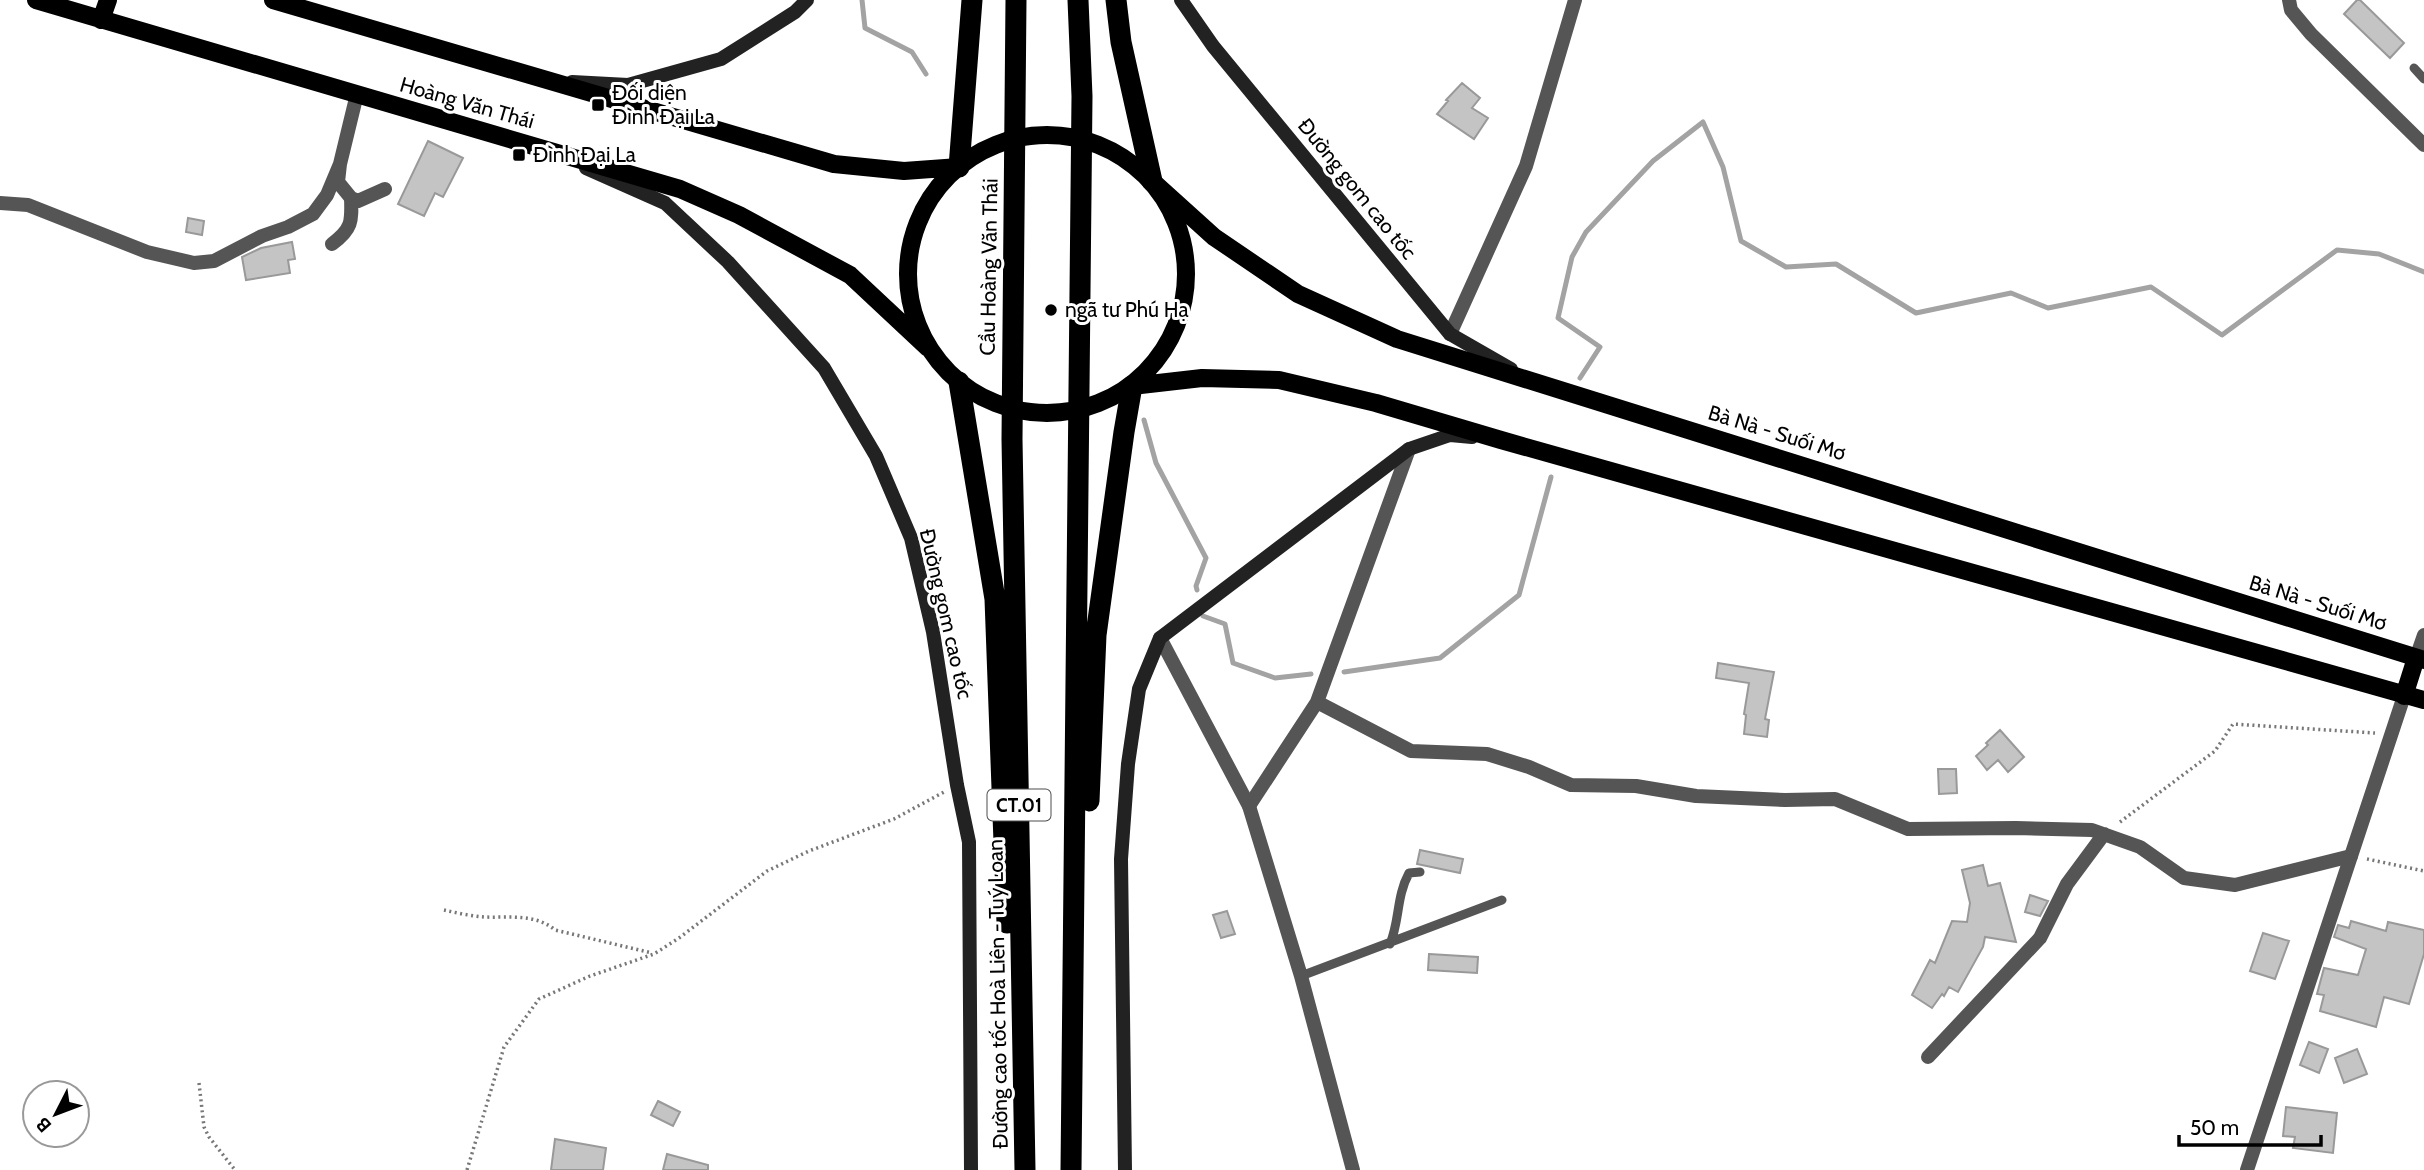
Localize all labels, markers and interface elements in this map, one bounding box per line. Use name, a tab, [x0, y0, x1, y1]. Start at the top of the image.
street label: Hoàng Văn Thái	[397, 71, 537, 134]
place label: Đối diện Đình Đại La	[612, 80, 715, 129]
marker: Đối diện Đình Đại La	[590, 97, 606, 113]
street label: Đường gom cao tốc	[1293, 113, 1422, 264]
place label: Đình Đại La	[533, 142, 636, 167]
marker: Đình Đại La	[511, 147, 527, 163]
street label: Cầu Hoàng Văn Thái	[974, 178, 1003, 356]
place label: ngã tư Phú Hạ	[1065, 297, 1189, 322]
marker: ngã tư Phú Hạ	[1043, 302, 1059, 318]
street label: Bà Nà - Suối Mơ	[1705, 400, 1849, 465]
street label: Đường gom cao tốc	[915, 526, 978, 701]
street label: Bà Nà - Suối Mơ	[2246, 570, 2390, 635]
road number: CT.01	[988, 790, 1050, 820]
street label: Đường cao tốc Hoà Liên - Tuý Loan	[982, 839, 1013, 1149]
north arrow	[21, 1079, 91, 1149]
scale bar	[2179, 1104, 2321, 1148]
text: B	[31, 1113, 56, 1137]
text: 50 m	[2190, 1115, 2239, 1140]

